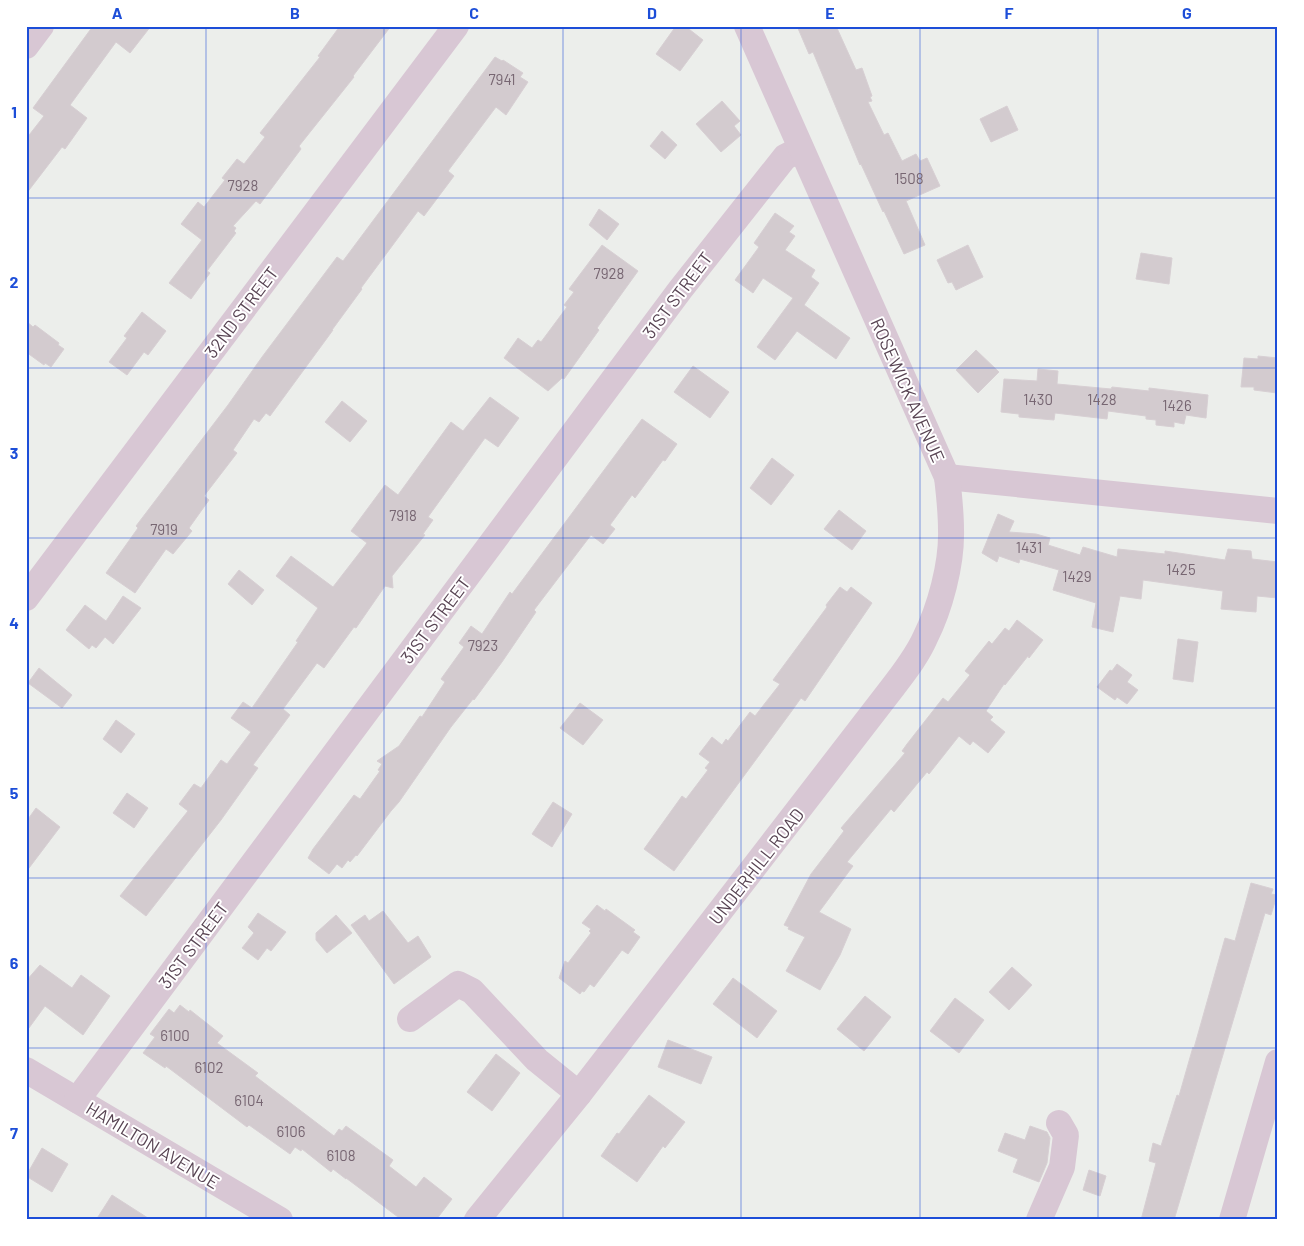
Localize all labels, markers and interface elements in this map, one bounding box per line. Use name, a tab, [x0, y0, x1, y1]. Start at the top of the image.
text: A	[112, 3, 123, 22]
text: B	[290, 3, 300, 22]
text: C	[469, 3, 479, 22]
text: D	[647, 3, 657, 22]
text: E	[825, 3, 835, 22]
text: F	[1005, 3, 1014, 22]
text: G	[1182, 3, 1192, 22]
house number: 7941	[488, 70, 516, 88]
text: 1	[11, 102, 17, 121]
house number: 1508	[894, 169, 924, 187]
house number: 7928	[228, 176, 258, 194]
street label: 31ST STREET	[637, 247, 717, 343]
street label: 32ND STREET	[199, 262, 283, 362]
house number: 7928	[594, 264, 624, 282]
text: 2	[10, 272, 19, 291]
street label: ROSEWICK AVENUE	[866, 314, 950, 466]
house number: 1430	[1023, 390, 1053, 408]
house number: 1428	[1087, 390, 1117, 408]
house number: 1426	[1162, 396, 1192, 414]
text: 3	[10, 443, 18, 462]
house number: 7918	[389, 506, 417, 524]
house number: 7919	[150, 520, 178, 538]
house number: 1431	[1016, 538, 1042, 556]
house number: 1425	[1166, 560, 1196, 578]
house number: 1429	[1062, 567, 1092, 585]
street label: 31ST STREET	[395, 572, 475, 668]
text: 4	[9, 613, 19, 632]
house number: 7923	[468, 636, 498, 654]
text: 5	[10, 783, 19, 802]
street label: UNDERHILL ROAD	[704, 804, 808, 928]
street label: 31ST STREET	[153, 897, 233, 993]
text: 6	[10, 953, 19, 972]
house number: 6100	[160, 1026, 190, 1044]
house number: 6102	[194, 1058, 224, 1076]
house number: 6104	[234, 1091, 264, 1109]
street label: HAMILTON AVENUE	[82, 1097, 224, 1193]
house number: 6106	[277, 1122, 305, 1140]
text: 7	[10, 1123, 18, 1142]
house number: 6108	[327, 1146, 356, 1164]

